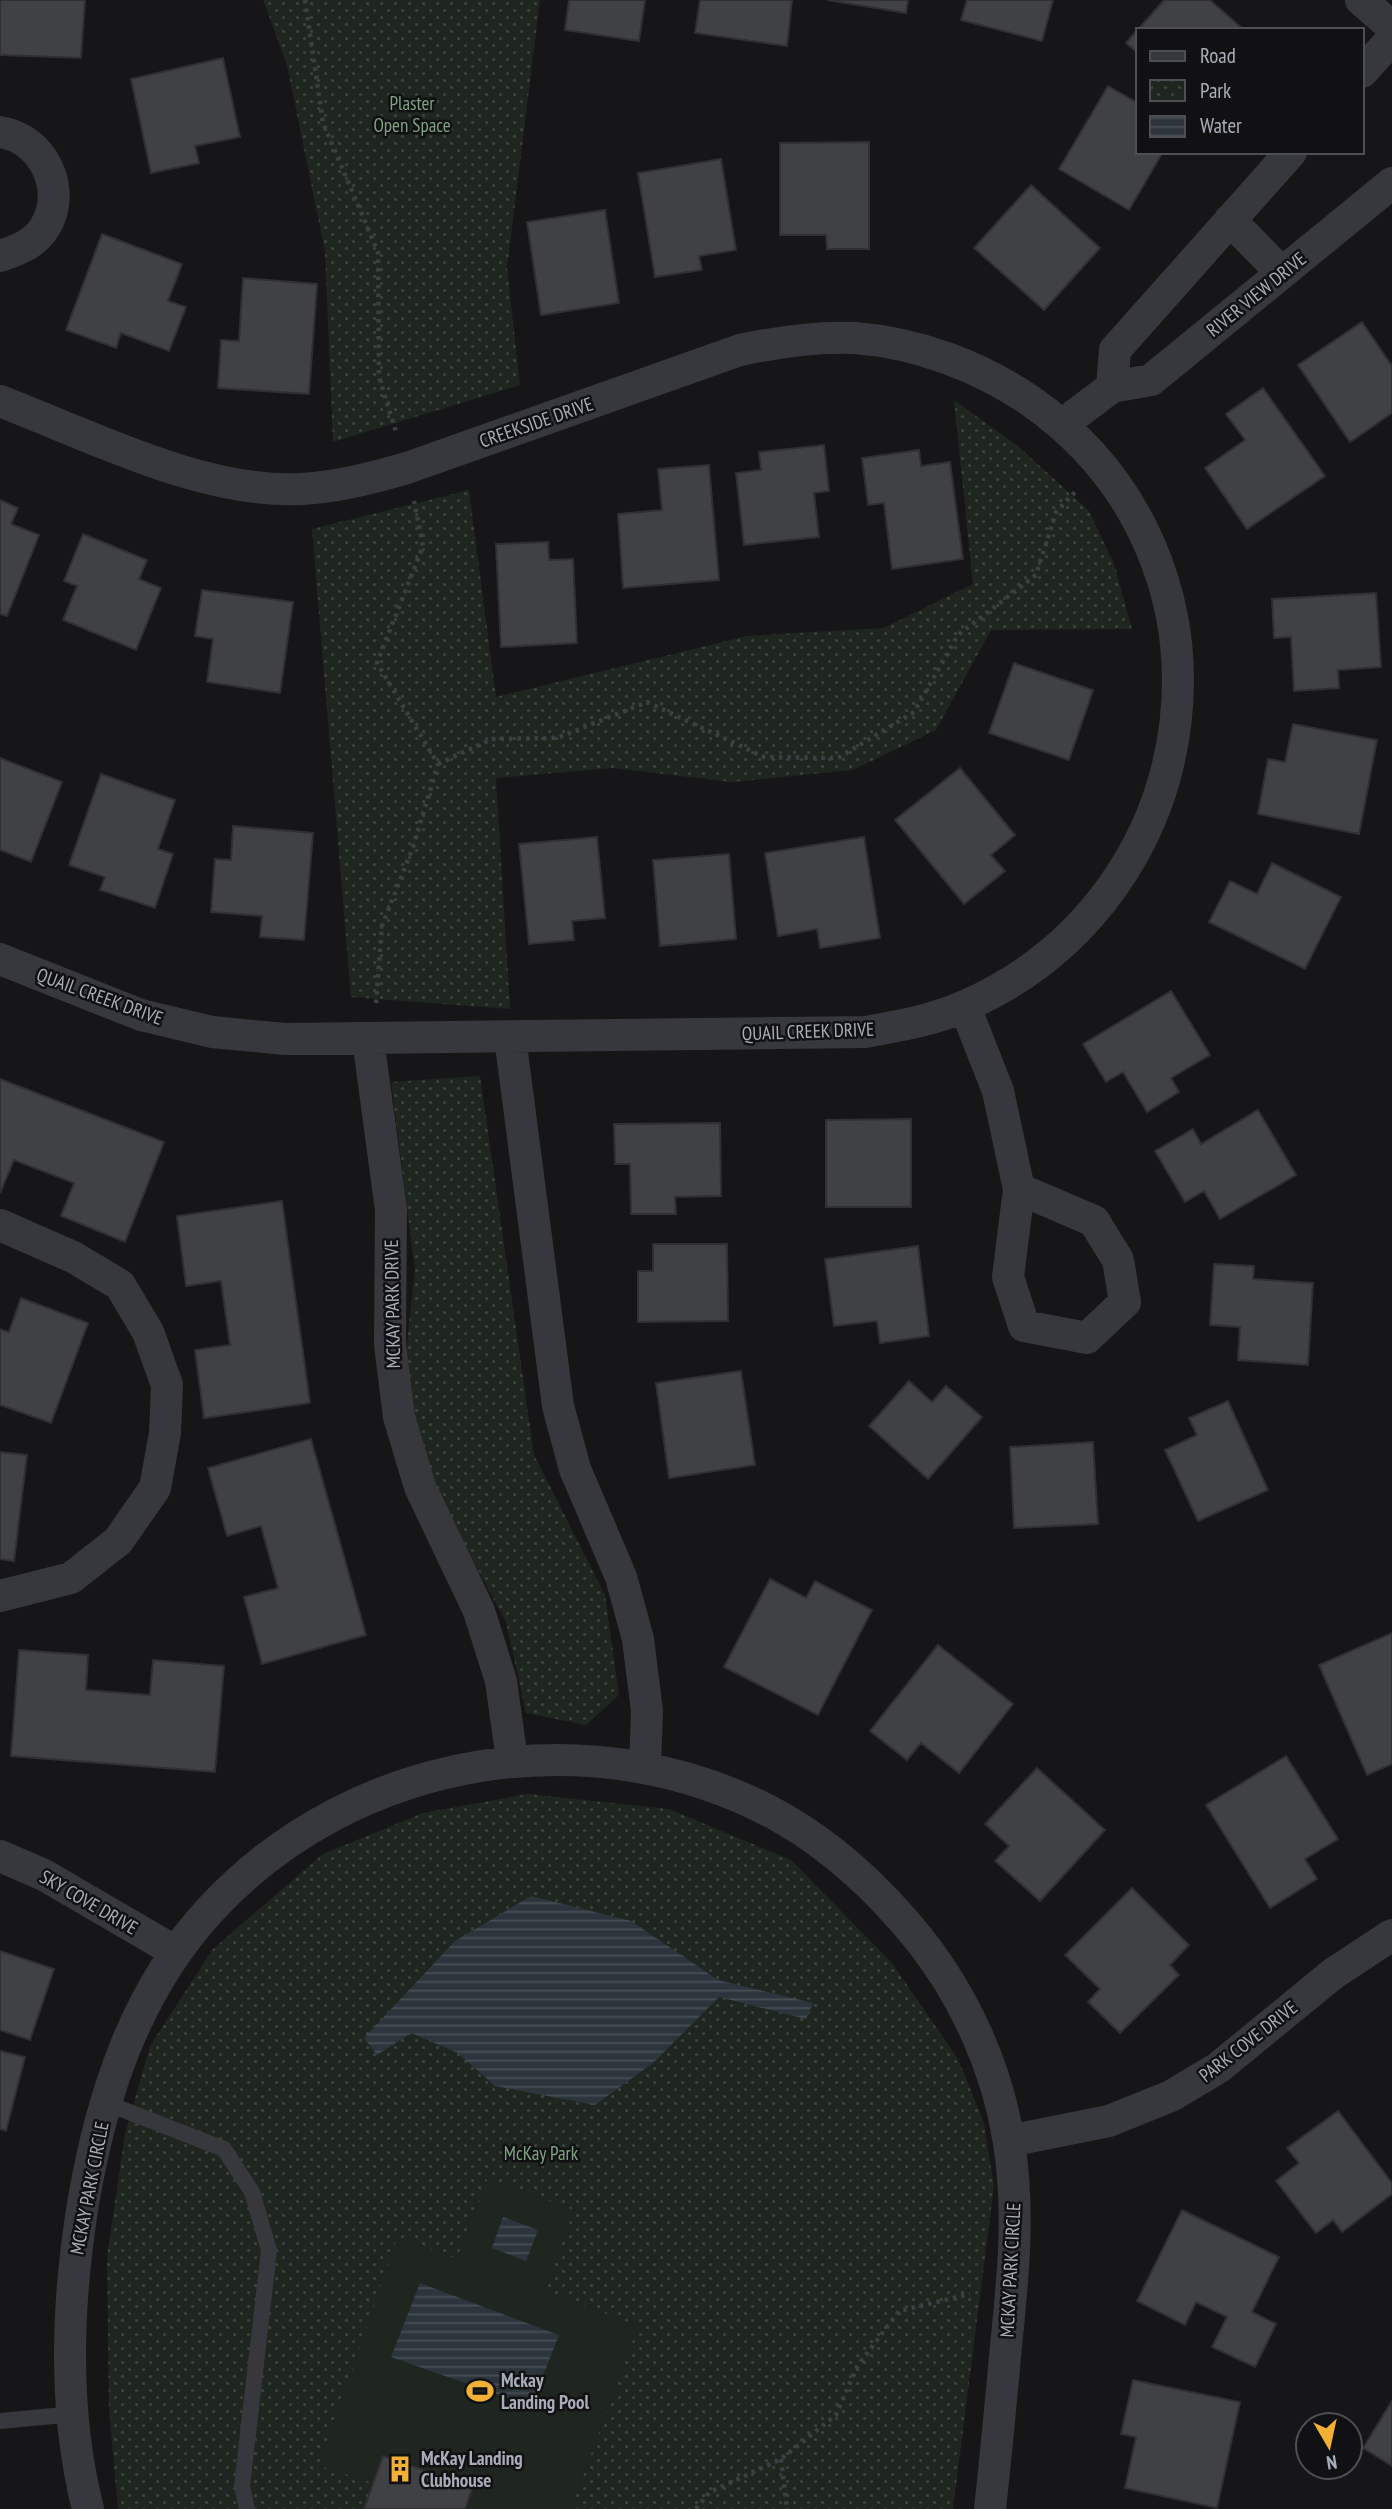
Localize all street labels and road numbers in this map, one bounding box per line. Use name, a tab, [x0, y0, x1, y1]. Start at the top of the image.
street label: RIVER VIEW DRIVE	[1201, 246, 1311, 342]
street label: CREEKSIDE DRIVE	[476, 391, 596, 453]
street label: QUAIL CREEK DRIVE	[34, 962, 166, 1030]
street label: QUAIL CREEK DRIVE	[741, 1017, 875, 1045]
street label: MCKAY PARK DRIVE	[379, 1239, 405, 1369]
street label: SKY COVE DRIVE	[36, 1864, 142, 1940]
street label: PARK COVE DRIVE	[1194, 1995, 1302, 2087]
street label: MCKAY PARK CIRCLE	[64, 2119, 114, 2257]
street label: MCKAY PARK CIRCLE	[994, 2202, 1026, 2338]

